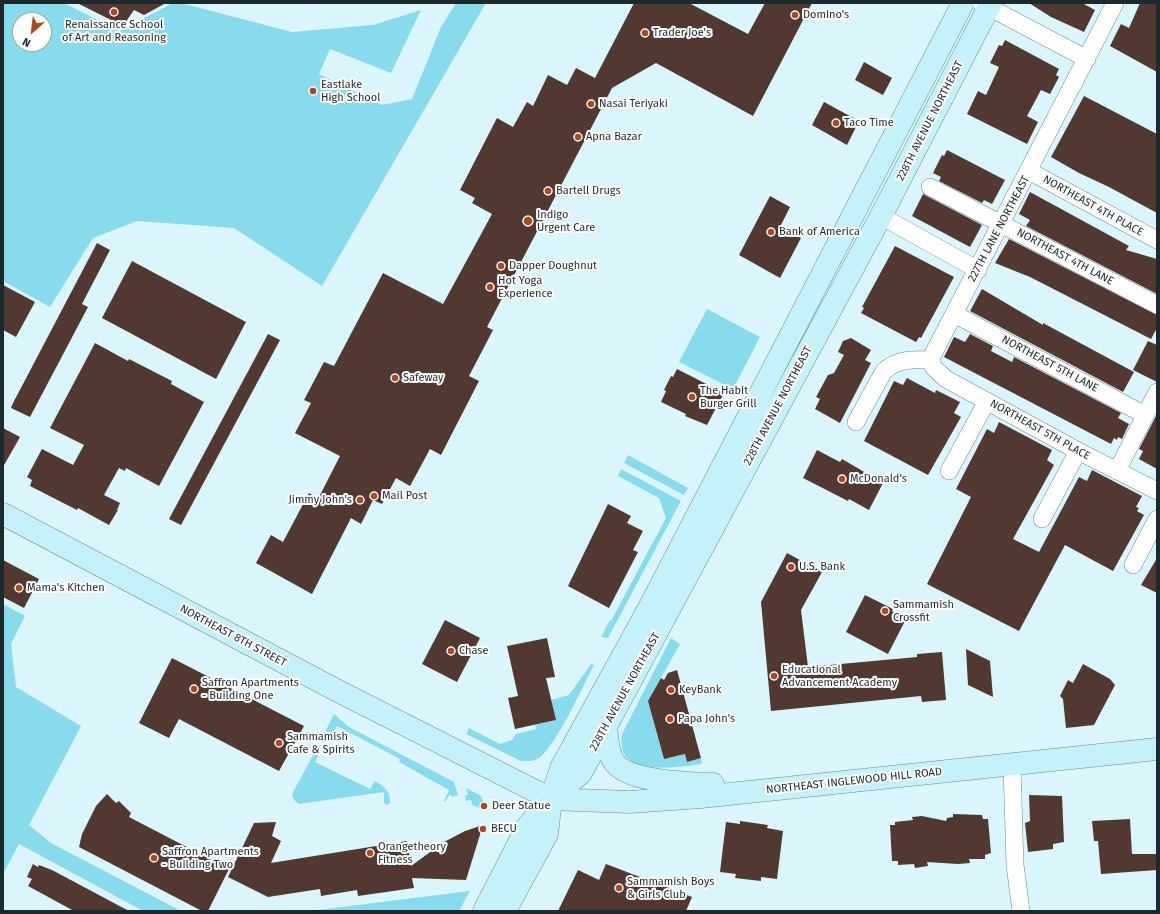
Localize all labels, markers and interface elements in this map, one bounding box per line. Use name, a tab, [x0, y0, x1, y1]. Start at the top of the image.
marker: Renaissance School of Art and Reasoning	[109, 7, 119, 17]
place label: Domino's	[803, 8, 849, 22]
marker: Domino's	[790, 10, 800, 20]
north arrow	[12, 12, 52, 52]
place label: Renaissance School of Art and Reasoning	[62, 18, 166, 44]
place label: Trader Joe's	[653, 26, 711, 40]
marker: Trader Joe's	[640, 28, 650, 38]
text: N	[20, 35, 33, 50]
street label: 228TH AVENUE NORTHEAST	[894, 59, 966, 183]
place label: Eastlake High School	[321, 78, 380, 104]
marker: Eastlake High School	[308, 86, 318, 96]
place label: Nasai Teriyaki	[599, 97, 668, 111]
marker: Nasai Teriyaki	[586, 99, 596, 109]
place label: Taco Time	[844, 116, 894, 130]
marker: Taco Time	[831, 118, 841, 128]
place label: Apna Bazar	[586, 130, 642, 144]
marker: Apna Bazar	[573, 132, 583, 142]
street label: NORTHEAST 4TH PLACE	[1040, 173, 1146, 239]
street label: 227TH LANE NORTHEAST	[965, 174, 1033, 284]
place label: Bartell Drugs	[556, 184, 621, 198]
marker: Bartell Drugs	[543, 186, 553, 196]
place label: Indigo Urgent Care	[537, 208, 595, 234]
marker: Indigo Urgent Care	[522, 215, 534, 227]
place label: Bank of America	[779, 225, 860, 239]
street label: NORTHEAST 4TH LANE	[1014, 226, 1116, 288]
marker: Bank of America	[766, 227, 776, 237]
place label: Dapper Doughnut	[509, 259, 597, 273]
marker: Dapper Doughnut	[496, 261, 506, 271]
place label: Hot Yoga Experience	[498, 274, 553, 300]
marker: Hot Yoga Experience	[485, 282, 495, 292]
street label: NORTHEAST 5TH LANE	[999, 333, 1101, 395]
street label: 228TH AVENUE NORTHEAST	[741, 344, 815, 468]
place label: Safeway	[403, 371, 444, 385]
marker: Safeway	[390, 373, 400, 383]
place label: The Habit Burger Grill	[700, 384, 757, 410]
marker: The Habit Burger Grill	[687, 392, 697, 402]
street label: NORTHEAST 5TH PLACE	[988, 397, 1092, 463]
place label: McDonald's	[850, 472, 907, 486]
marker: McDonald's	[837, 474, 847, 484]
place label: Mail Post	[382, 489, 427, 503]
marker: Mail Post	[369, 491, 379, 501]
place label: Jimmy John's	[288, 493, 352, 507]
marker: Jimmy John's	[355, 495, 365, 505]
place label: U.S. Bank	[799, 560, 845, 574]
marker: U.S. Bank	[786, 562, 796, 572]
place label: Mama's Kitchen	[27, 581, 105, 595]
marker: Mama's Kitchen	[14, 583, 24, 593]
place label: Sammamish Crossfit	[893, 598, 954, 624]
street label: NORTHEAST 8TH STREET	[177, 602, 289, 670]
marker: Sammamish Crossfit	[880, 606, 890, 616]
street label: 228TH AVENUE NORTHEAST	[587, 631, 663, 753]
place label: Chase	[459, 644, 489, 658]
marker: Chase	[446, 646, 456, 656]
place label: Educational Advancement Academy	[782, 663, 897, 689]
marker: Educational Advancement Academy	[769, 671, 779, 681]
place label: Saffron Apartments - Building One	[202, 676, 299, 702]
place label: KeyBank	[679, 683, 721, 697]
marker: Saffron Apartments - Building One	[189, 684, 199, 694]
marker: KeyBank	[666, 685, 676, 695]
place label: Papa John's	[678, 712, 735, 726]
marker: Papa John's	[665, 714, 675, 724]
place label: Sammamish Cafe & Spirits	[287, 730, 355, 756]
marker: Sammamish Cafe & Spirits	[274, 738, 284, 748]
street label: NORTHEAST INGLEWOOD HILL ROAD	[765, 765, 943, 797]
place label: Deer Statue	[492, 799, 550, 813]
marker: Deer Statue	[479, 801, 489, 811]
place label: BECU	[491, 822, 517, 836]
marker: BECU	[478, 824, 488, 834]
place label: Orangetheory Fitness	[378, 840, 446, 866]
place label: Saffron Apartments - Building Two	[162, 845, 259, 871]
marker: Orangetheory Fitness	[365, 848, 375, 858]
marker: Saffron Apartments - Building Two	[149, 853, 159, 863]
place label: Sammamish Boys & Girls Club	[627, 875, 714, 901]
marker: Sammamish Boys & Girls Club	[614, 883, 624, 893]

